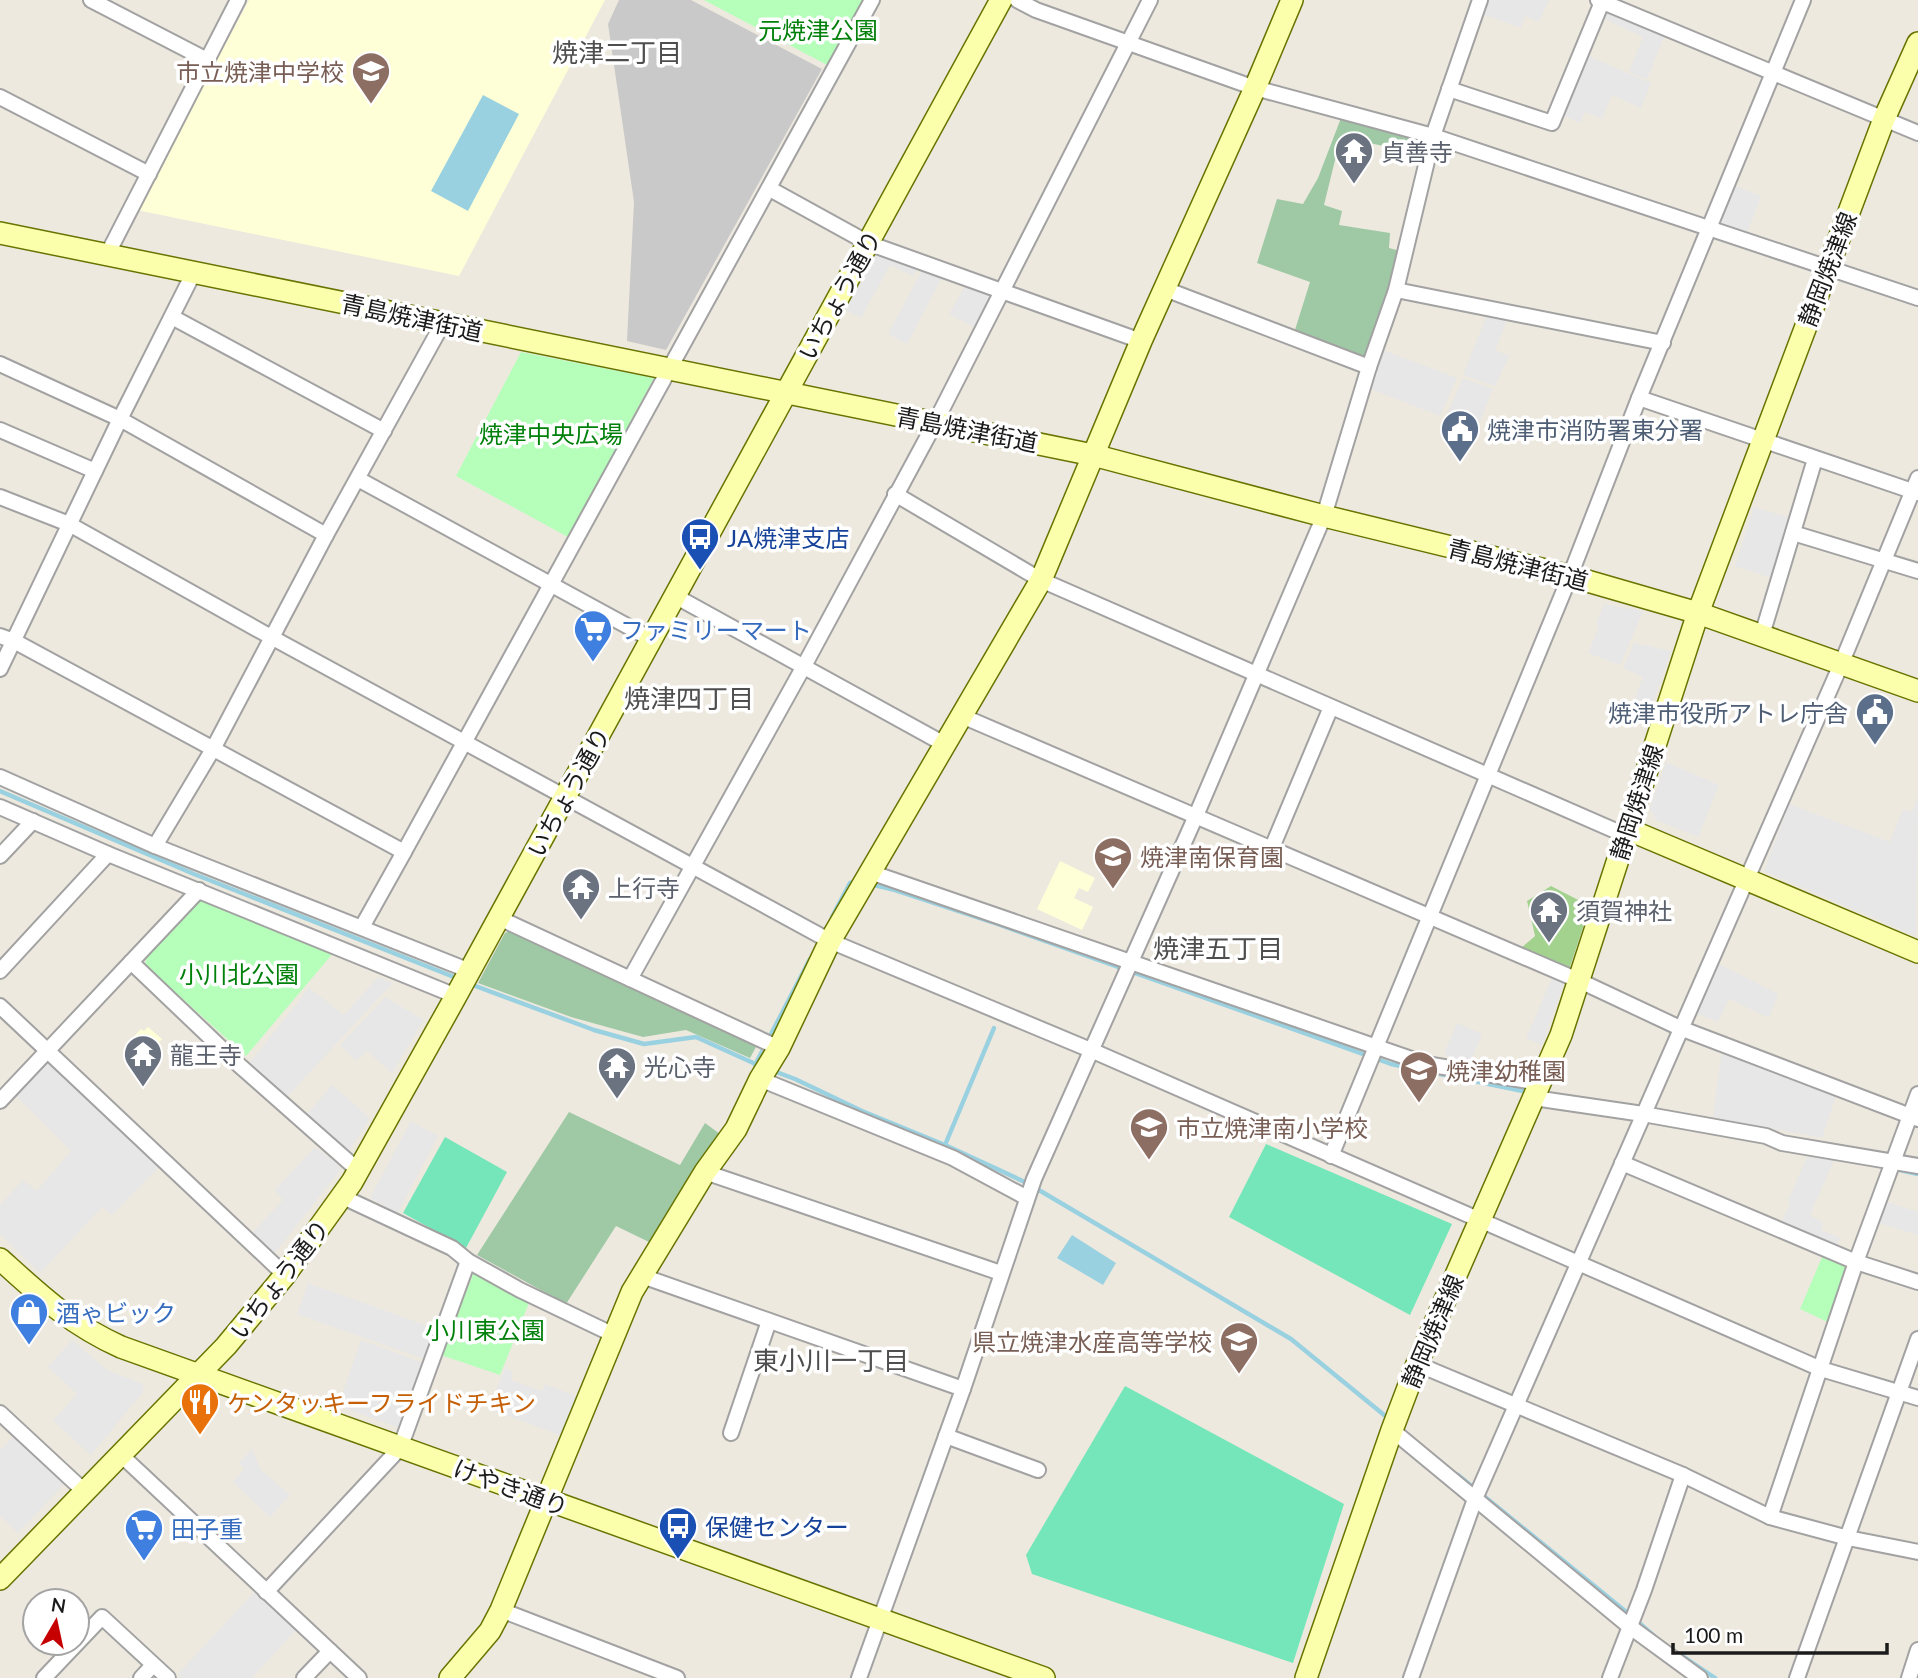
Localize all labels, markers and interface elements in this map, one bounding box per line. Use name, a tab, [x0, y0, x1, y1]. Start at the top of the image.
park label: 元焼津公園	[758, 15, 878, 44]
district label: 焼津二丁目	[552, 36, 682, 68]
school or university icon: 市立焼津中学校	[350, 50, 392, 105]
place label: 市立焼津中学校	[176, 57, 344, 86]
temple icon: 貞善寺	[1333, 130, 1375, 185]
place label: 貞善寺	[1381, 137, 1453, 166]
street label: 静岡焼津線	[1792, 208, 1862, 330]
street label: いちょう通り	[791, 225, 887, 365]
street label: 青島焼津街道	[339, 288, 485, 346]
street label: 青島焼津街道	[894, 401, 1040, 457]
public building icon: 焼津市消防署東分署	[1439, 408, 1481, 463]
place label: 焼津市消防署東分署	[1487, 415, 1703, 444]
park label: 焼津中央広場	[479, 419, 623, 448]
bus stop icon: JA焼津支店	[679, 516, 721, 571]
place label: JA焼津支店	[727, 523, 849, 552]
street label: 青島焼津街道	[1445, 533, 1591, 595]
supermarket icon: ファミリーマート	[572, 608, 614, 663]
place label: ファミリーマート	[620, 615, 812, 644]
district label: 焼津四丁目	[624, 682, 754, 714]
public building icon: 焼津市役所アトレ庁舎	[1854, 691, 1896, 746]
place label: 焼津市役所アトレ庁舎	[1608, 698, 1848, 727]
street label: いちょう通り	[520, 722, 616, 862]
street label: 静岡焼津線	[1604, 740, 1668, 864]
school or university icon: 焼津南保育園	[1092, 835, 1134, 890]
place label: 焼津南保育園	[1140, 842, 1284, 871]
temple icon: 上行寺	[560, 866, 602, 921]
place label: 上行寺	[608, 873, 680, 902]
temple icon: 須賀神社	[1528, 889, 1570, 944]
place label: 須賀神社	[1576, 896, 1672, 925]
district label: 焼津五丁目	[1153, 932, 1283, 964]
park label: 小川北公園	[179, 959, 299, 988]
temple icon: 龍王寺	[122, 1033, 164, 1088]
place label: 龍王寺	[170, 1040, 242, 1069]
temple icon: 光心寺	[596, 1045, 638, 1100]
school or university icon: 焼津幼稚園	[1398, 1049, 1440, 1104]
place label: 光心寺	[644, 1052, 716, 1081]
place label: 焼津幼稚園	[1446, 1056, 1566, 1085]
school or university icon: 市立焼津南小学校	[1128, 1106, 1170, 1161]
place label: 市立焼津南小学校	[1176, 1113, 1368, 1142]
street label: いちょう通り	[223, 1213, 335, 1345]
street label: 静岡焼津線	[1395, 1270, 1469, 1392]
shop icon: 酒ゃビック	[8, 1291, 50, 1346]
place label: 酒ゃビック	[56, 1298, 176, 1327]
park label: 小川東公園	[425, 1315, 545, 1344]
school or university icon: 県立焼津水産高等学校	[1218, 1320, 1260, 1375]
place label: 県立焼津水産高等学校	[972, 1327, 1212, 1356]
district label: 東小川一丁目	[753, 1344, 909, 1376]
restaurant icon: ケンタッキーフライドチキン	[179, 1381, 221, 1436]
place label: ケンタッキーフライドチキン	[227, 1388, 536, 1417]
street label: けやき通り	[450, 1453, 572, 1521]
bus stop icon: 保健センター	[657, 1505, 699, 1560]
supermarket icon: 田子重	[123, 1507, 165, 1562]
place label: 保健センター	[705, 1512, 849, 1541]
place label: 田子重	[171, 1514, 243, 1543]
north arrow	[21, 1587, 91, 1657]
text: N	[50, 1592, 68, 1617]
scale bar	[1673, 1612, 1886, 1656]
text: 100 m	[1684, 1622, 1743, 1647]

